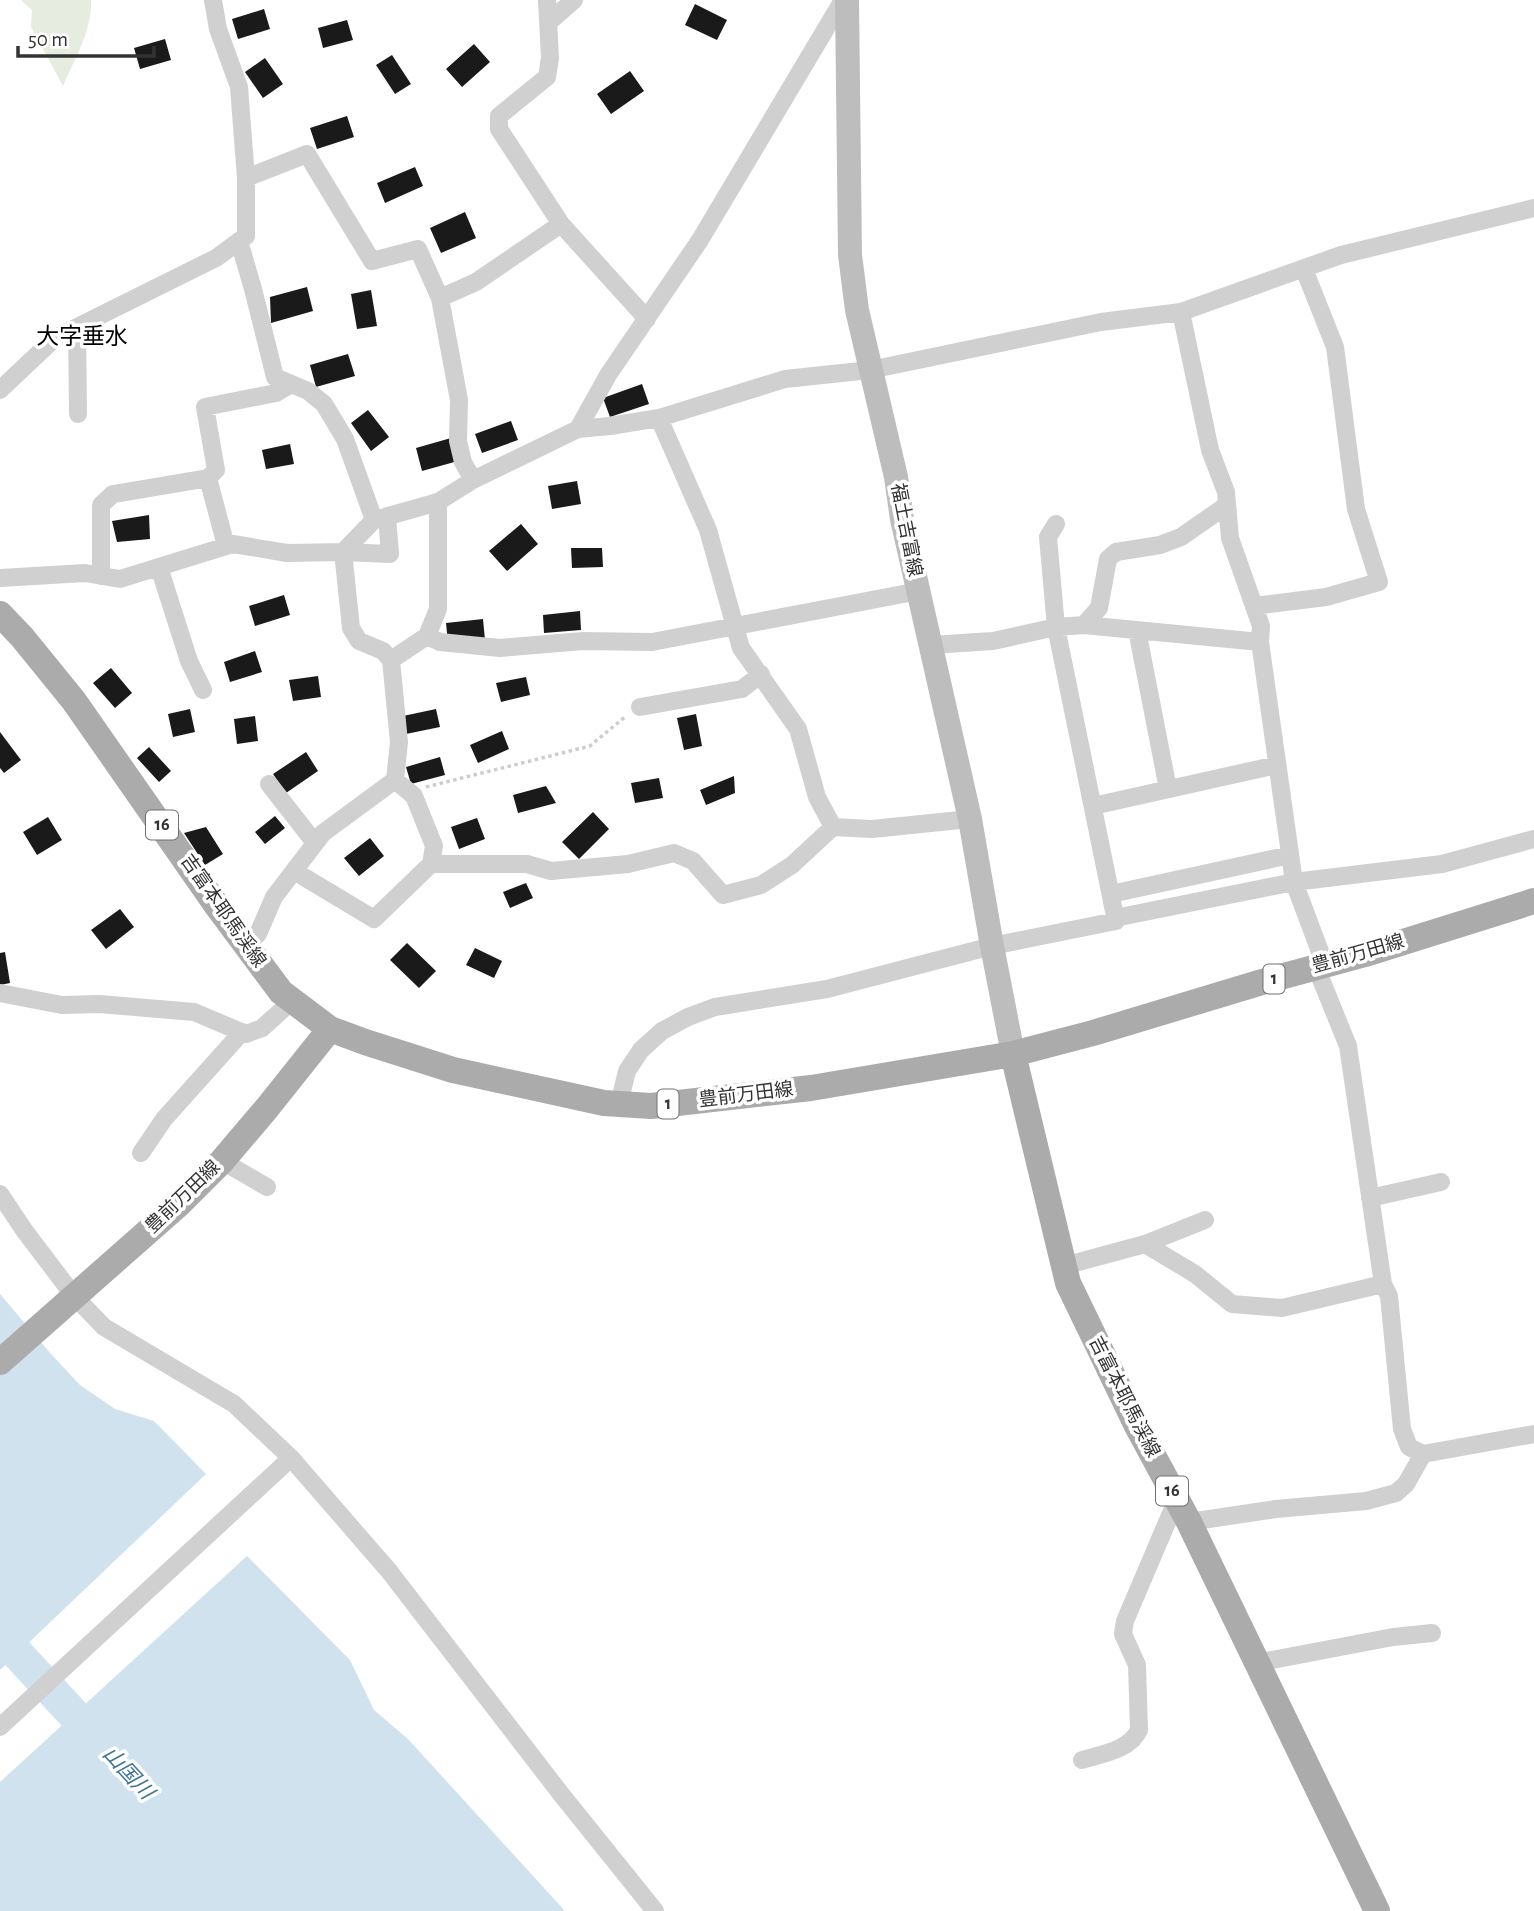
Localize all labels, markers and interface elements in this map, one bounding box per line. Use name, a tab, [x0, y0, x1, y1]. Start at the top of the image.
scale bar	[18, 14, 154, 58]
text: 50 m	[28, 29, 68, 50]
district label: 大字垂水	[36, 324, 128, 349]
street label: 福土吉富線	[888, 481, 926, 578]
road number: 16	[146, 810, 178, 840]
street label: 吉富本耶馬渓線	[177, 850, 271, 971]
street label: 豊前万田線	[1309, 930, 1406, 976]
road number: 1	[1264, 964, 1284, 994]
street label: 豊前万田線	[697, 1078, 794, 1110]
road number: 1	[658, 1090, 678, 1119]
street label: 豊前万田線	[141, 1156, 224, 1237]
street label: 吉富本耶馬渓線	[1085, 1333, 1164, 1461]
road number: 16	[1156, 1476, 1188, 1506]
water label: 山国川	[99, 1742, 159, 1805]

